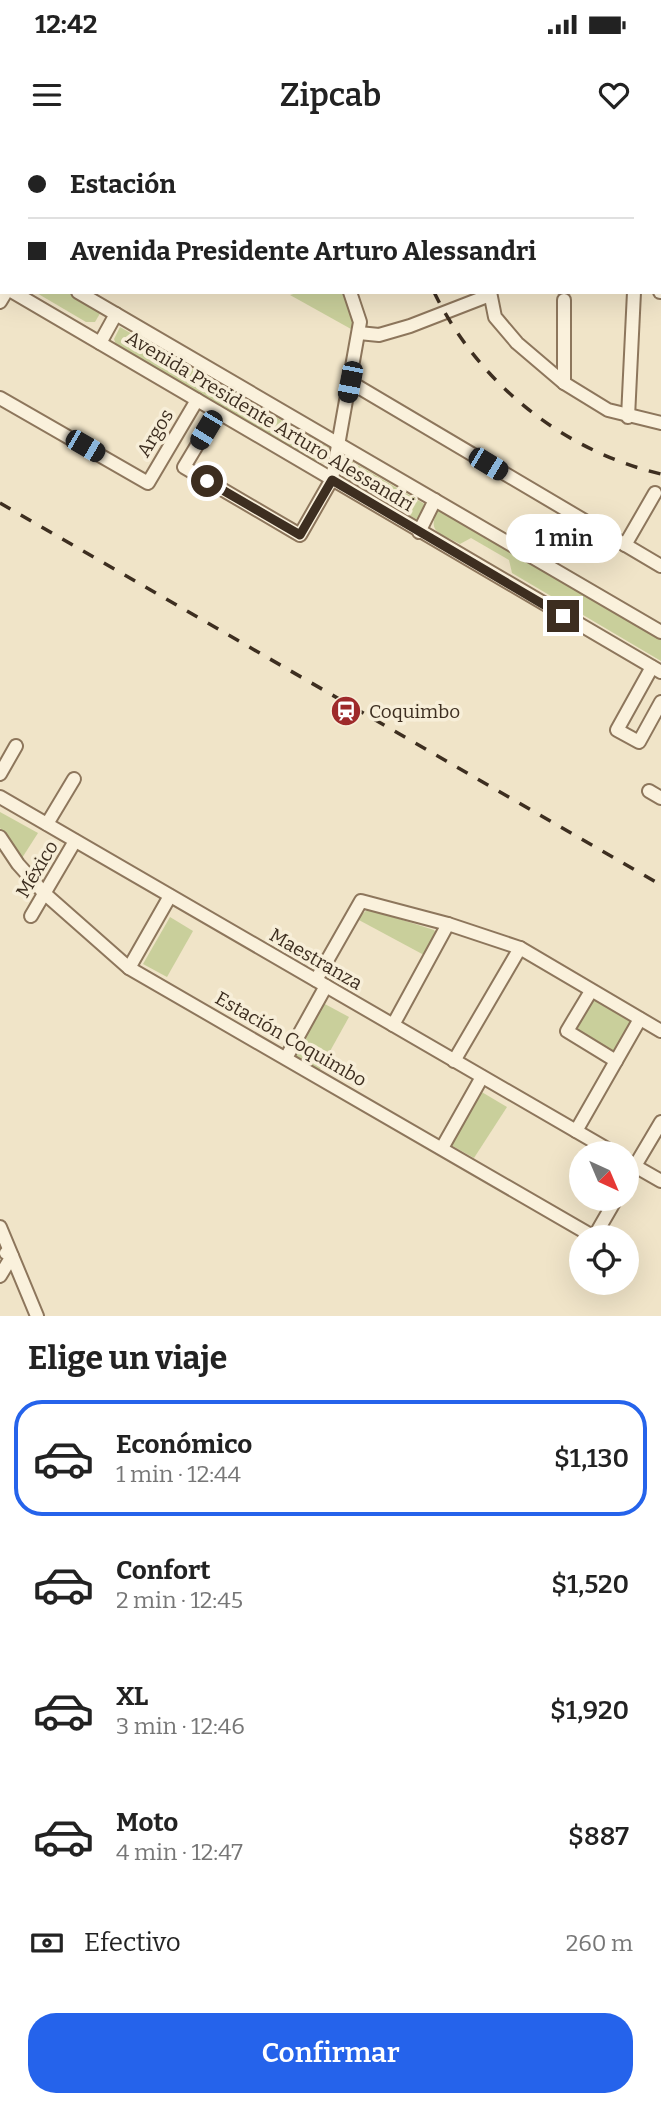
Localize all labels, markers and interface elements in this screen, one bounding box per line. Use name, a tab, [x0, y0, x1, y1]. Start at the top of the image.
text: 12:42	[35, 9, 97, 40]
icon: menu	[28, 76, 66, 114]
text: Zipcab	[280, 76, 381, 114]
icon: heart	[595, 76, 633, 114]
text: Estación	[70, 169, 176, 200]
text: Avenida Presidente Arturo Alessandri	[70, 236, 536, 267]
street label: Avenida Presidente Arturo Alessandri	[122, 326, 418, 516]
car	[336, 359, 365, 405]
street label: Argos	[132, 405, 178, 461]
car	[187, 407, 226, 453]
car	[62, 426, 109, 466]
car	[465, 444, 512, 484]
route start	[191, 465, 223, 497]
callout: 1 min	[505, 514, 621, 564]
text: 1 min	[535, 524, 593, 552]
route end	[547, 600, 579, 632]
station icon: Coquimbo	[329, 694, 363, 728]
place label: Coquimbo	[369, 700, 460, 723]
street label: México	[11, 836, 63, 902]
street label: Maestranza	[266, 923, 367, 995]
street label: Estación Coquimbo	[211, 986, 371, 1092]
north arrow	[569, 1141, 639, 1211]
map controls	[569, 1141, 639, 1295]
button: locate	[569, 1225, 639, 1295]
text: Elige un viaje	[28, 1339, 227, 1377]
icon: car	[32, 1427, 95, 1490]
text: Económico	[116, 1429, 252, 1460]
text: $1,130	[554, 1443, 629, 1474]
text: 1 min · 12:44	[116, 1460, 241, 1488]
icon: car	[32, 1553, 95, 1616]
text: Confort	[116, 1555, 211, 1586]
text: $1,520	[551, 1569, 629, 1600]
text: 2 min · 12:45	[116, 1586, 243, 1614]
icon: car	[32, 1679, 95, 1742]
text: XL	[116, 1681, 148, 1712]
text: $1,920	[550, 1695, 629, 1726]
text: 3 min · 12:46	[116, 1712, 245, 1740]
icon: car	[32, 1805, 95, 1868]
text: Moto	[116, 1807, 178, 1838]
text: $887	[568, 1821, 629, 1852]
text: 4 min · 12:47	[116, 1838, 243, 1866]
icon: cash	[28, 1924, 66, 1962]
text: Efectivo	[84, 1927, 181, 1958]
text: 260 m	[566, 1929, 633, 1957]
button: Confirmar	[28, 2013, 633, 2093]

